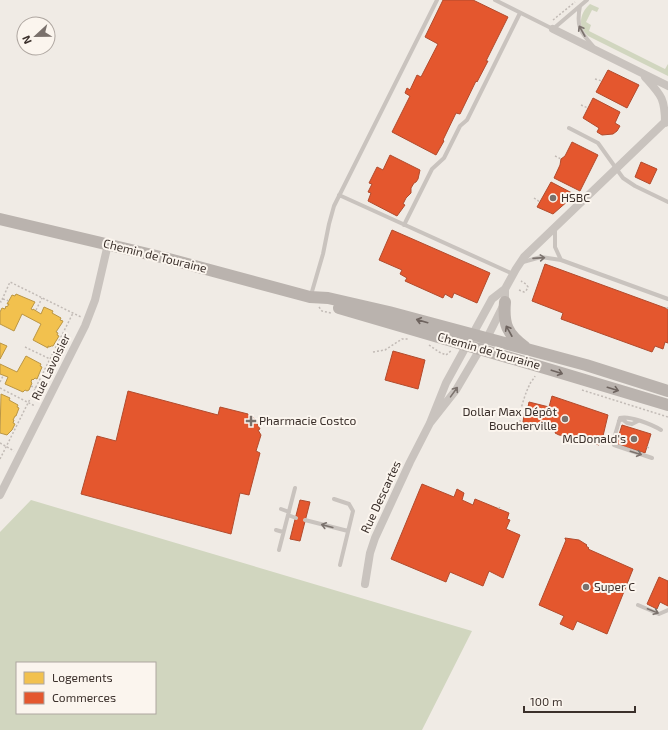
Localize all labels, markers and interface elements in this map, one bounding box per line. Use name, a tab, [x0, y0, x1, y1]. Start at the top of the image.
north arrow	[16, 16, 56, 56]
one-way arrow	[578, 25, 585, 37]
text: N	[19, 34, 34, 46]
place label: HSBC	[561, 190, 590, 204]
marker: HSBC	[548, 193, 558, 203]
street label: Chemin de Touraine	[102, 235, 208, 275]
one-way arrow	[532, 254, 545, 261]
one-way arrow	[415, 317, 428, 324]
one-way arrow	[505, 325, 513, 337]
street label: Chemin de Touraine	[436, 329, 542, 371]
street label: Rue Lavoisier	[28, 331, 72, 402]
one-way arrow	[551, 368, 563, 376]
one-way arrow	[607, 386, 620, 393]
one-way arrow	[450, 387, 458, 398]
place label: Dollar Max Dépôt Boucherville	[462, 404, 557, 432]
place label: Pharmacie Costco	[259, 413, 357, 427]
marker: Dollar Max Dépôt Boucherville	[560, 414, 570, 424]
marker: Pharmacie Costco	[246, 416, 256, 426]
place label: McDonald's	[562, 431, 626, 445]
marker: McDonald's	[629, 434, 639, 444]
one-way arrow	[629, 450, 642, 457]
street label: Rue Descartes	[357, 458, 403, 535]
one-way arrow	[320, 521, 333, 529]
place label: Super C	[594, 579, 635, 593]
marker: Super C	[581, 582, 591, 592]
one-way arrow	[647, 608, 659, 615]
legend	[16, 662, 156, 714]
text: Logements	[52, 670, 113, 684]
scale bar	[524, 688, 635, 714]
text: Commerces	[52, 690, 116, 704]
text: 100 m	[530, 694, 562, 708]

